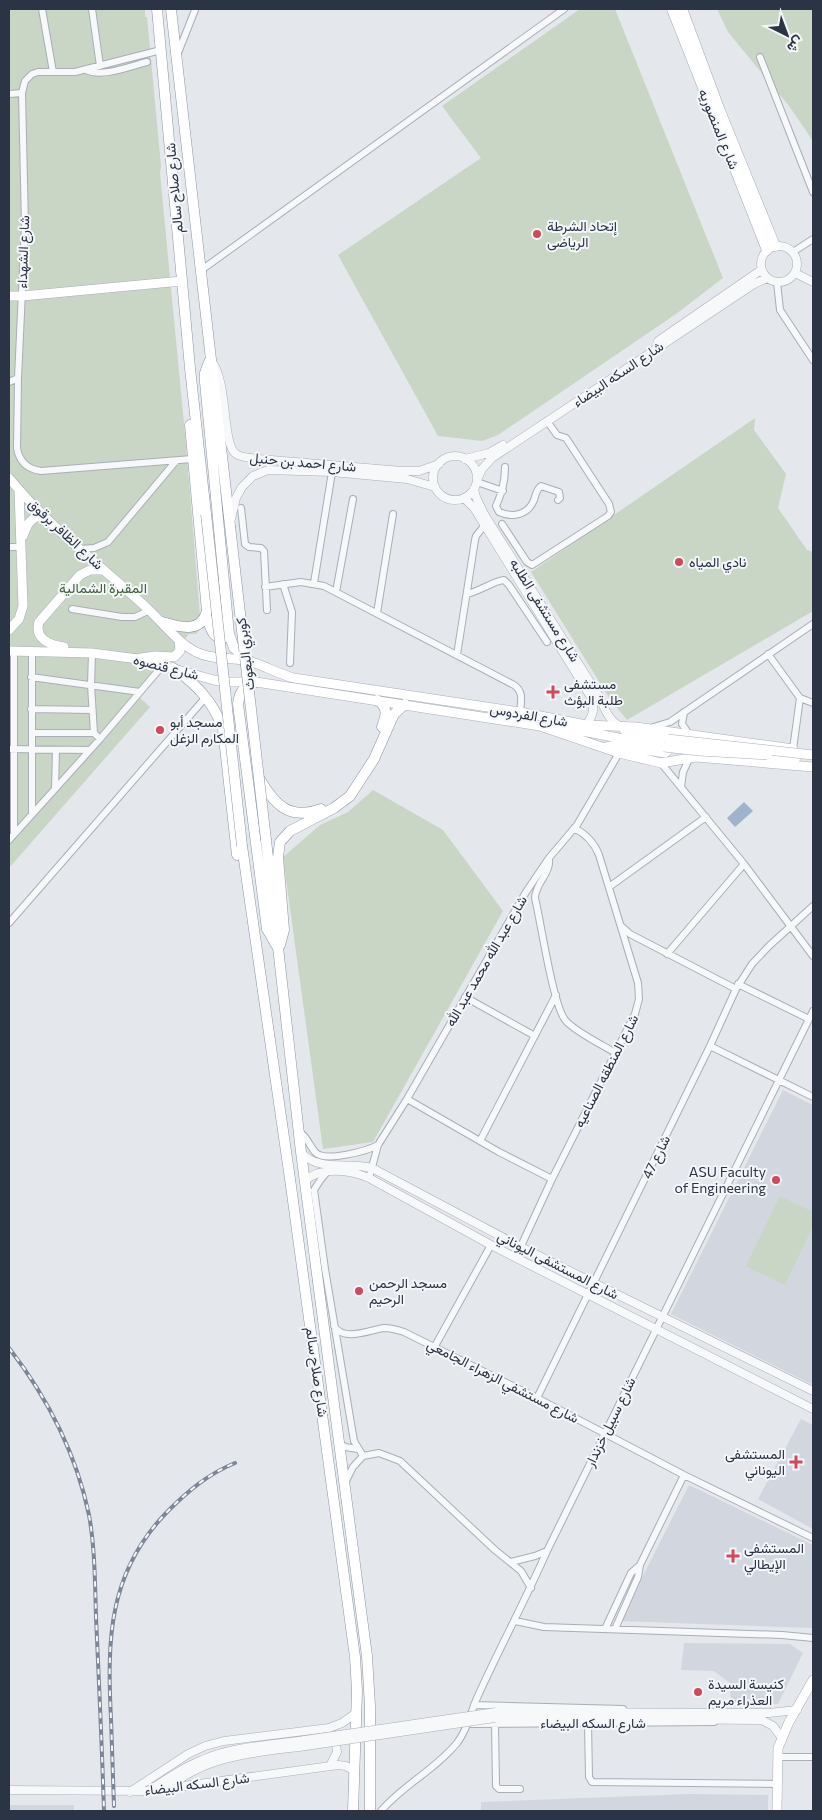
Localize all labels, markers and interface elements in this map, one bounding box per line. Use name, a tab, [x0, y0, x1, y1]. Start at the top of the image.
north arrow	[762, 10, 812, 60]
text: ش	[783, 32, 808, 57]
street label: شارع المنصوريه	[693, 86, 743, 173]
street label: شارع صلاح سالم	[161, 142, 189, 234]
street label: شارع الشهداء	[13, 215, 35, 289]
place label: إتحاد الشرطة الرياضى	[547, 217, 617, 251]
marker: إتحاد الشرطة الرياضى	[531, 228, 543, 240]
street label: شارع السكه البيضاء	[569, 337, 668, 413]
street label: شارع احمد بن حنبل	[249, 448, 357, 478]
street label: شارع الظافر برقوق	[23, 494, 107, 575]
place label: نادي المياه	[689, 553, 747, 574]
street label: شارع مستشفى الطلبه	[504, 555, 584, 666]
marker: نادي المياه	[673, 556, 685, 568]
park label: المقبرة الشمالية	[59, 579, 147, 597]
street label: كوبري البعوث	[232, 616, 261, 691]
street label: شارع قنصوه	[131, 650, 201, 686]
place label: مستشفى طلبة البؤث	[564, 675, 623, 709]
marker: مستشفى طلبة البؤث	[546, 685, 560, 699]
street label: شارع الفردوس	[488, 699, 569, 733]
place label: مسجد أبو المكارم الزغل	[170, 713, 239, 747]
marker: مسجد أبو المكارم الزغل	[154, 724, 166, 736]
street label: شارع عبد الله محمد عبد الله	[441, 892, 533, 1031]
street label: شارع المنطقه الصناعيه	[570, 1011, 644, 1131]
street label: شارع 47	[638, 1132, 676, 1183]
place label: ASU Faculty of Engineering	[674, 1163, 766, 1196]
marker: ASU Faculty of Engineering	[770, 1174, 782, 1186]
street label: شارع المستشفى اليوناني	[493, 1227, 622, 1306]
place label: مسجد الرحمن الرحيم	[369, 1274, 447, 1308]
marker: مسجد الرحمن الرحيم	[353, 1285, 365, 1297]
street label: شارع صلاح سالم	[300, 1326, 332, 1418]
street label: شارع مستشفي الزهراء الجامعي	[423, 1335, 582, 1430]
street label: شارع سبيل خزندار	[580, 1374, 641, 1472]
place label: المستشفى اليوناني	[725, 1445, 785, 1482]
marker: المستشفى اليوناني	[789, 1455, 803, 1469]
place label: المستشفى الإيطالي	[744, 1539, 804, 1576]
marker: المستشفى الإيطالي	[726, 1549, 740, 1563]
place label: كنيسة السيدة العذراء مريم	[708, 1675, 784, 1709]
marker: كنيسة السيدة العذراء مريم	[692, 1686, 704, 1698]
street label: شارع السكه البيضاء	[540, 1714, 646, 1734]
street label: شارع السكه البيضاء	[143, 1769, 251, 1801]

